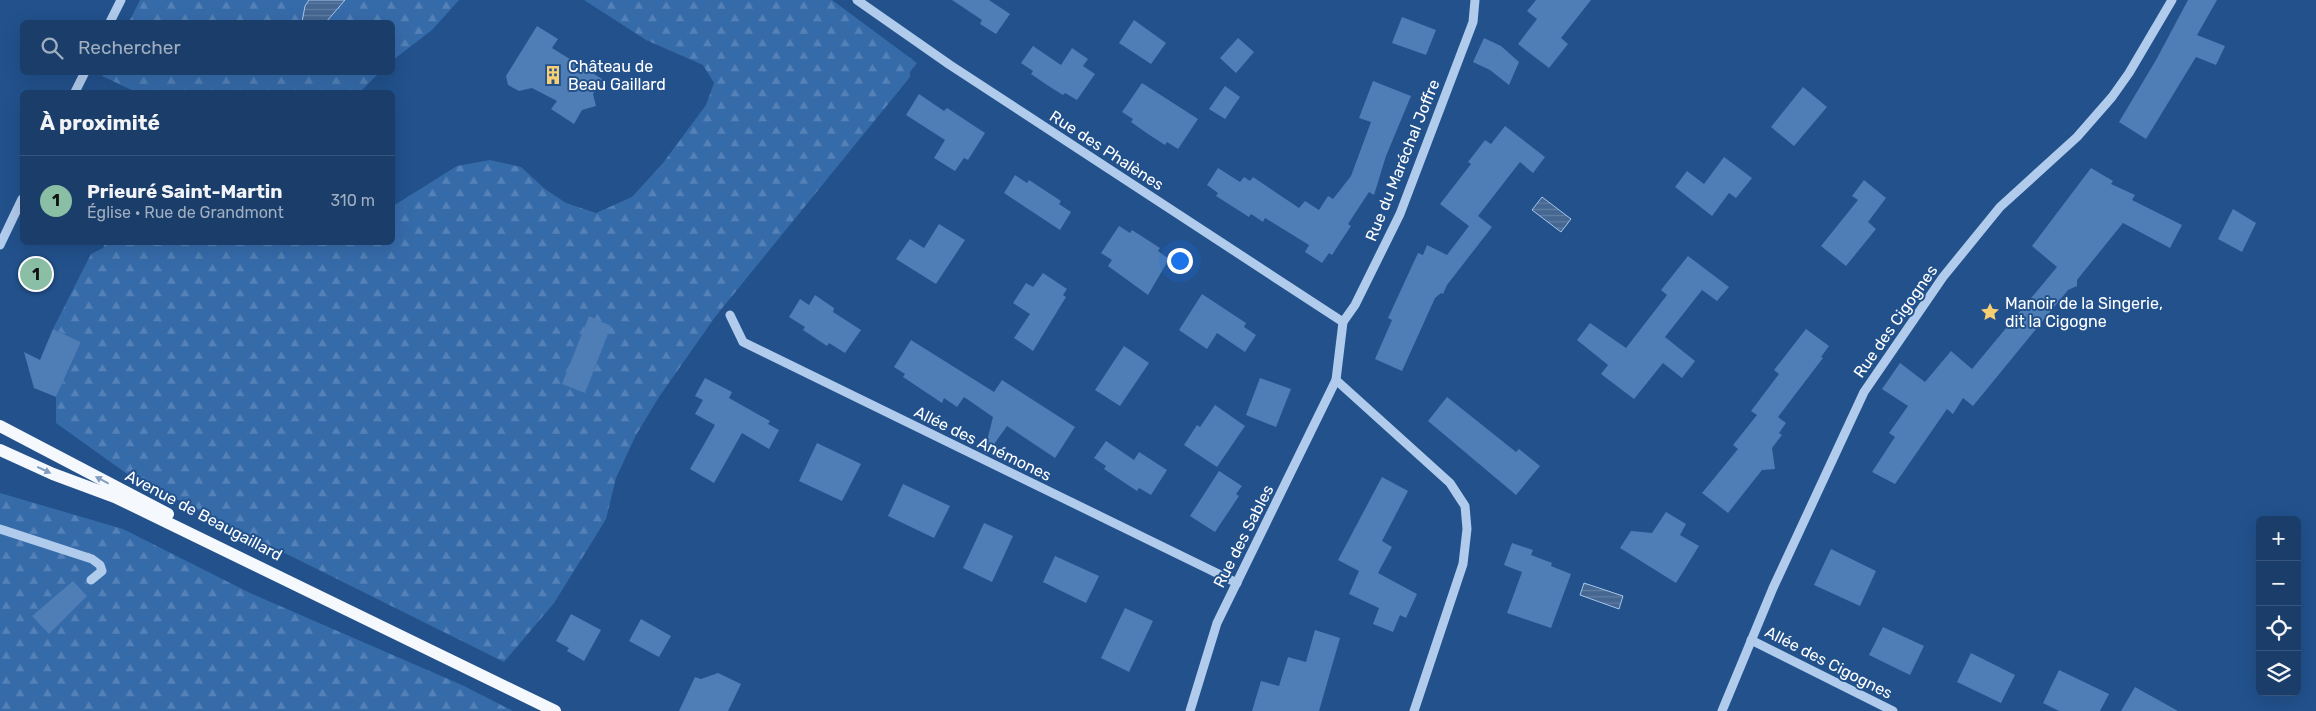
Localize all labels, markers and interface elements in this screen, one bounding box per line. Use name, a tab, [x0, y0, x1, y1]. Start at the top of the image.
search box	[20, 20, 395, 75]
icon: search	[38, 34, 66, 62]
text: Rechercher	[78, 36, 181, 59]
place label: Château de Beau Gaillard	[568, 57, 666, 94]
building icon: Château de Beau Gaillard	[542, 64, 564, 86]
street label: Rue du Maréchal Joffre	[1361, 76, 1444, 244]
street label: Rue des Phalènes	[1046, 106, 1167, 194]
text: À proximité	[40, 110, 160, 135]
text: Prieuré Saint-Martin	[87, 180, 282, 203]
text: 1	[52, 191, 60, 210]
text: 310 m	[331, 191, 375, 210]
text: Église · Rue de Grandmont	[87, 203, 284, 222]
your location	[1167, 248, 1193, 274]
pin: 1	[20, 255, 52, 293]
street label: Rue des Cigognes	[1849, 261, 1941, 381]
place label: Manoir de la Singerie, dit la Cigogne	[2005, 294, 2163, 331]
place icon: Manoir de la Singerie, dit la Cigogne	[1979, 301, 2001, 323]
street label: Allée des Anémones	[911, 402, 1054, 485]
one-way arrow	[37, 466, 51, 474]
street label: Avenue de Beaugaillard	[122, 466, 285, 565]
one-way arrow	[95, 476, 110, 484]
street label: Rue des Sables	[1209, 482, 1278, 591]
map controls	[2256, 516, 2301, 696]
button: +	[2256, 516, 2301, 561]
button: −	[2256, 561, 2301, 606]
button: locate	[2256, 606, 2301, 651]
street label: Allée des Cigognes	[1762, 622, 1896, 703]
button: layers	[2256, 651, 2301, 696]

